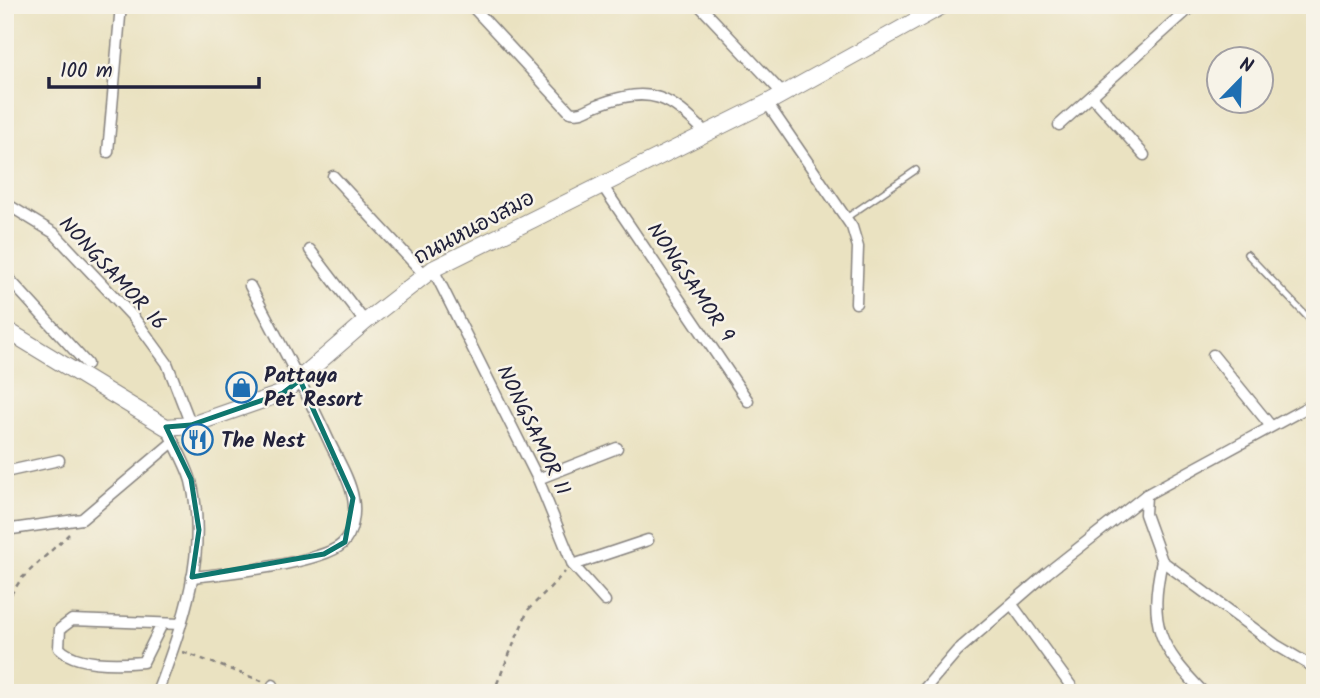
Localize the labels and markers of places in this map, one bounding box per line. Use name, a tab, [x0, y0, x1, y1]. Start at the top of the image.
place label: Pattaya Pet Resort	[264, 360, 363, 417]
shop icon: Pattaya Pet Resort	[224, 370, 258, 404]
restaurant icon: The Nest	[181, 423, 215, 457]
place label: The Nest	[221, 425, 306, 458]

